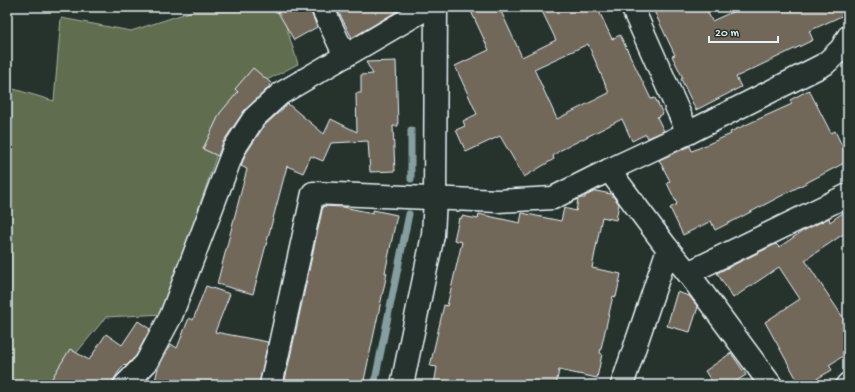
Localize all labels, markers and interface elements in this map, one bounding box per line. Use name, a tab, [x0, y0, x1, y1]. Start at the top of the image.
scale bar	[709, 18, 778, 44]
text: 20 m	[715, 27, 740, 41]

